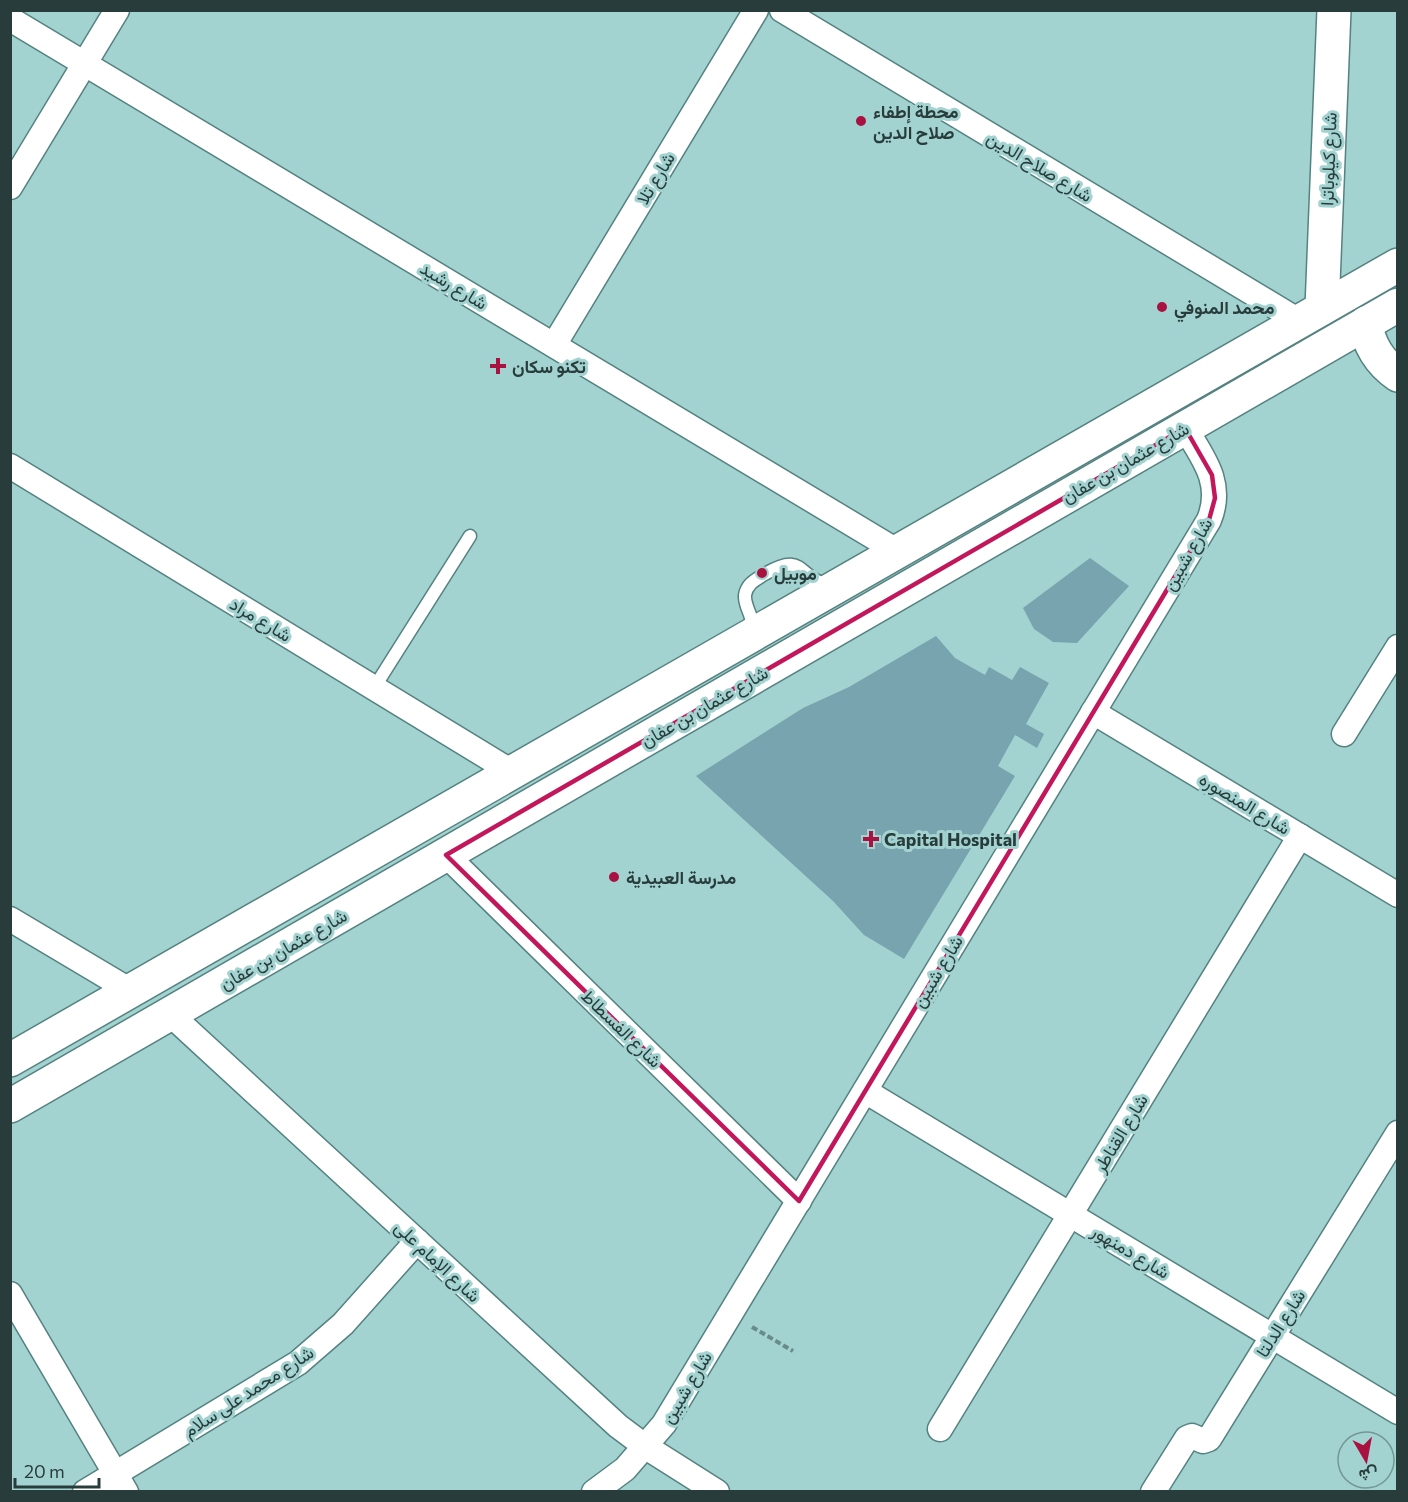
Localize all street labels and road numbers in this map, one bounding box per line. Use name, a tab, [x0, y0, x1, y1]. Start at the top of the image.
street label: شارع كيلوباترا	[1315, 112, 1343, 206]
street label: شارع صلاح الدين	[982, 126, 1097, 208]
street label: شارع تلا	[631, 148, 681, 209]
street label: شارع رشيد	[415, 256, 492, 315]
street label: شارع عثمان بن عفان	[1058, 417, 1193, 509]
street label: شارع شبين	[1157, 514, 1218, 595]
street label: شارع مراد	[225, 592, 296, 648]
street label: شارع عثمان بن عفان	[637, 661, 772, 753]
street label: شارع المنصوره	[1195, 767, 1294, 840]
street label: شارع عثمان بن عفان	[216, 904, 351, 996]
street label: شارع شبين	[907, 931, 969, 1012]
street label: شارع الفسطاط	[576, 984, 667, 1073]
street label: شارع القناطر	[1088, 1090, 1154, 1178]
street label: شارع الإمام على	[389, 1216, 485, 1308]
street label: شارع دمنهور	[1086, 1219, 1174, 1285]
street label: شارع الدلتا	[1251, 1285, 1311, 1362]
street label: شارع محمد على سلام	[179, 1341, 318, 1443]
street label: شارع شبين	[656, 1347, 718, 1428]

